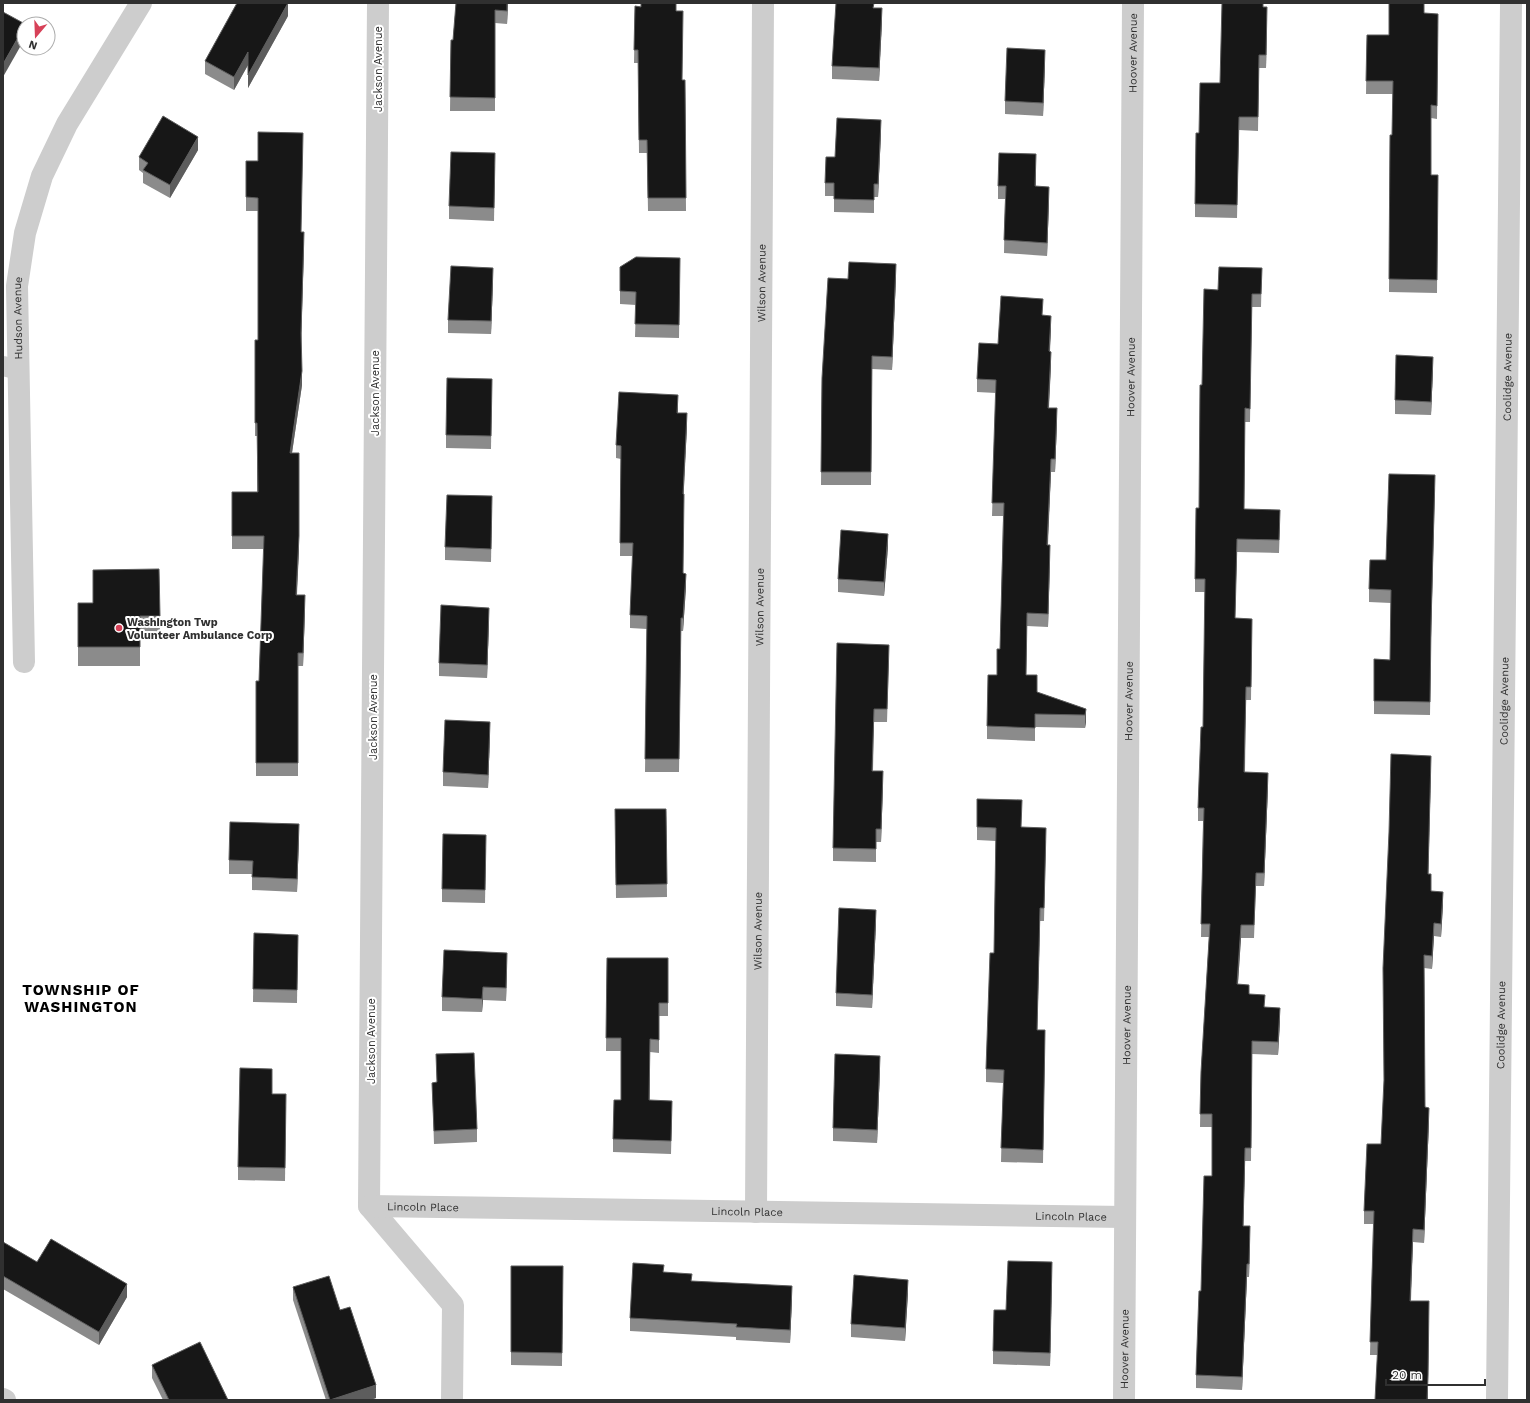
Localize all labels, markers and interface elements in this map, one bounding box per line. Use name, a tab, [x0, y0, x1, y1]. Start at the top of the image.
street label: Hoover Avenue	[1126, 13, 1140, 93]
north arrow	[16, 16, 56, 56]
street label: Jackson Avenue	[372, 26, 385, 112]
text: N	[27, 38, 39, 52]
street label: Wilson Avenue	[755, 244, 769, 322]
street label: Hudson Avenue	[11, 276, 25, 360]
street label: Coolidge Avenue	[1501, 333, 1515, 421]
street label: Hoover Avenue	[1124, 337, 1138, 417]
street label: Jackson Avenue	[369, 350, 382, 436]
street label: Wilson Avenue	[753, 568, 767, 646]
place label: Washington Twp Volunteer Ambulance Corp	[127, 616, 273, 642]
marker: Washington Twp Volunteer Ambulance Corp	[114, 623, 124, 633]
street label: Coolidge Avenue	[1498, 657, 1511, 745]
street label: Hoover Avenue	[1122, 661, 1136, 741]
street label: Jackson Avenue	[367, 674, 380, 760]
street label: Wilson Avenue	[751, 892, 765, 970]
district label: TOWNSHIP OF WASHINGTON	[22, 981, 140, 1016]
street label: Coolidge Avenue	[1494, 981, 1508, 1069]
street label: Hoover Avenue	[1120, 985, 1134, 1065]
street label: Jackson Avenue	[365, 998, 378, 1084]
street label: Lincoln Place	[387, 1200, 459, 1214]
street label: Lincoln Place	[711, 1205, 783, 1219]
street label: Lincoln Place	[1035, 1210, 1107, 1224]
street label: Hoover Avenue	[1118, 1309, 1132, 1389]
scale bar	[1386, 1361, 1485, 1387]
text: 20 m	[1392, 1368, 1422, 1382]

